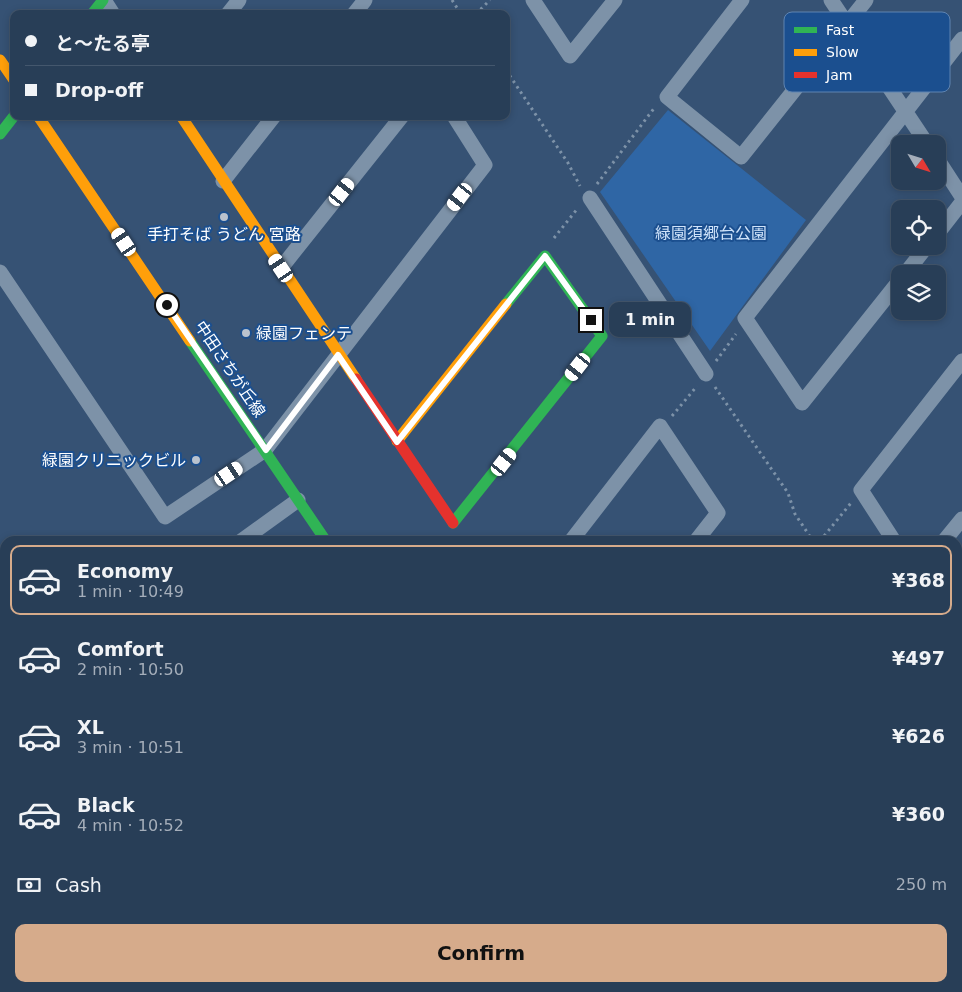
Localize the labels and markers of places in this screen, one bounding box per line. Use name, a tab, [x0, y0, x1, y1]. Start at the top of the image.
marker: 手打そば うどん 宮路	[218, 211, 230, 223]
place label: 手打そば うどん 宮路	[147, 225, 301, 244]
place label: 緑園フェンテ	[256, 324, 352, 343]
marker: 緑園フェンテ	[240, 327, 252, 339]
place label: 緑園クリニックビル	[42, 451, 186, 470]
marker: 緑園クリニックビル	[190, 454, 202, 466]

